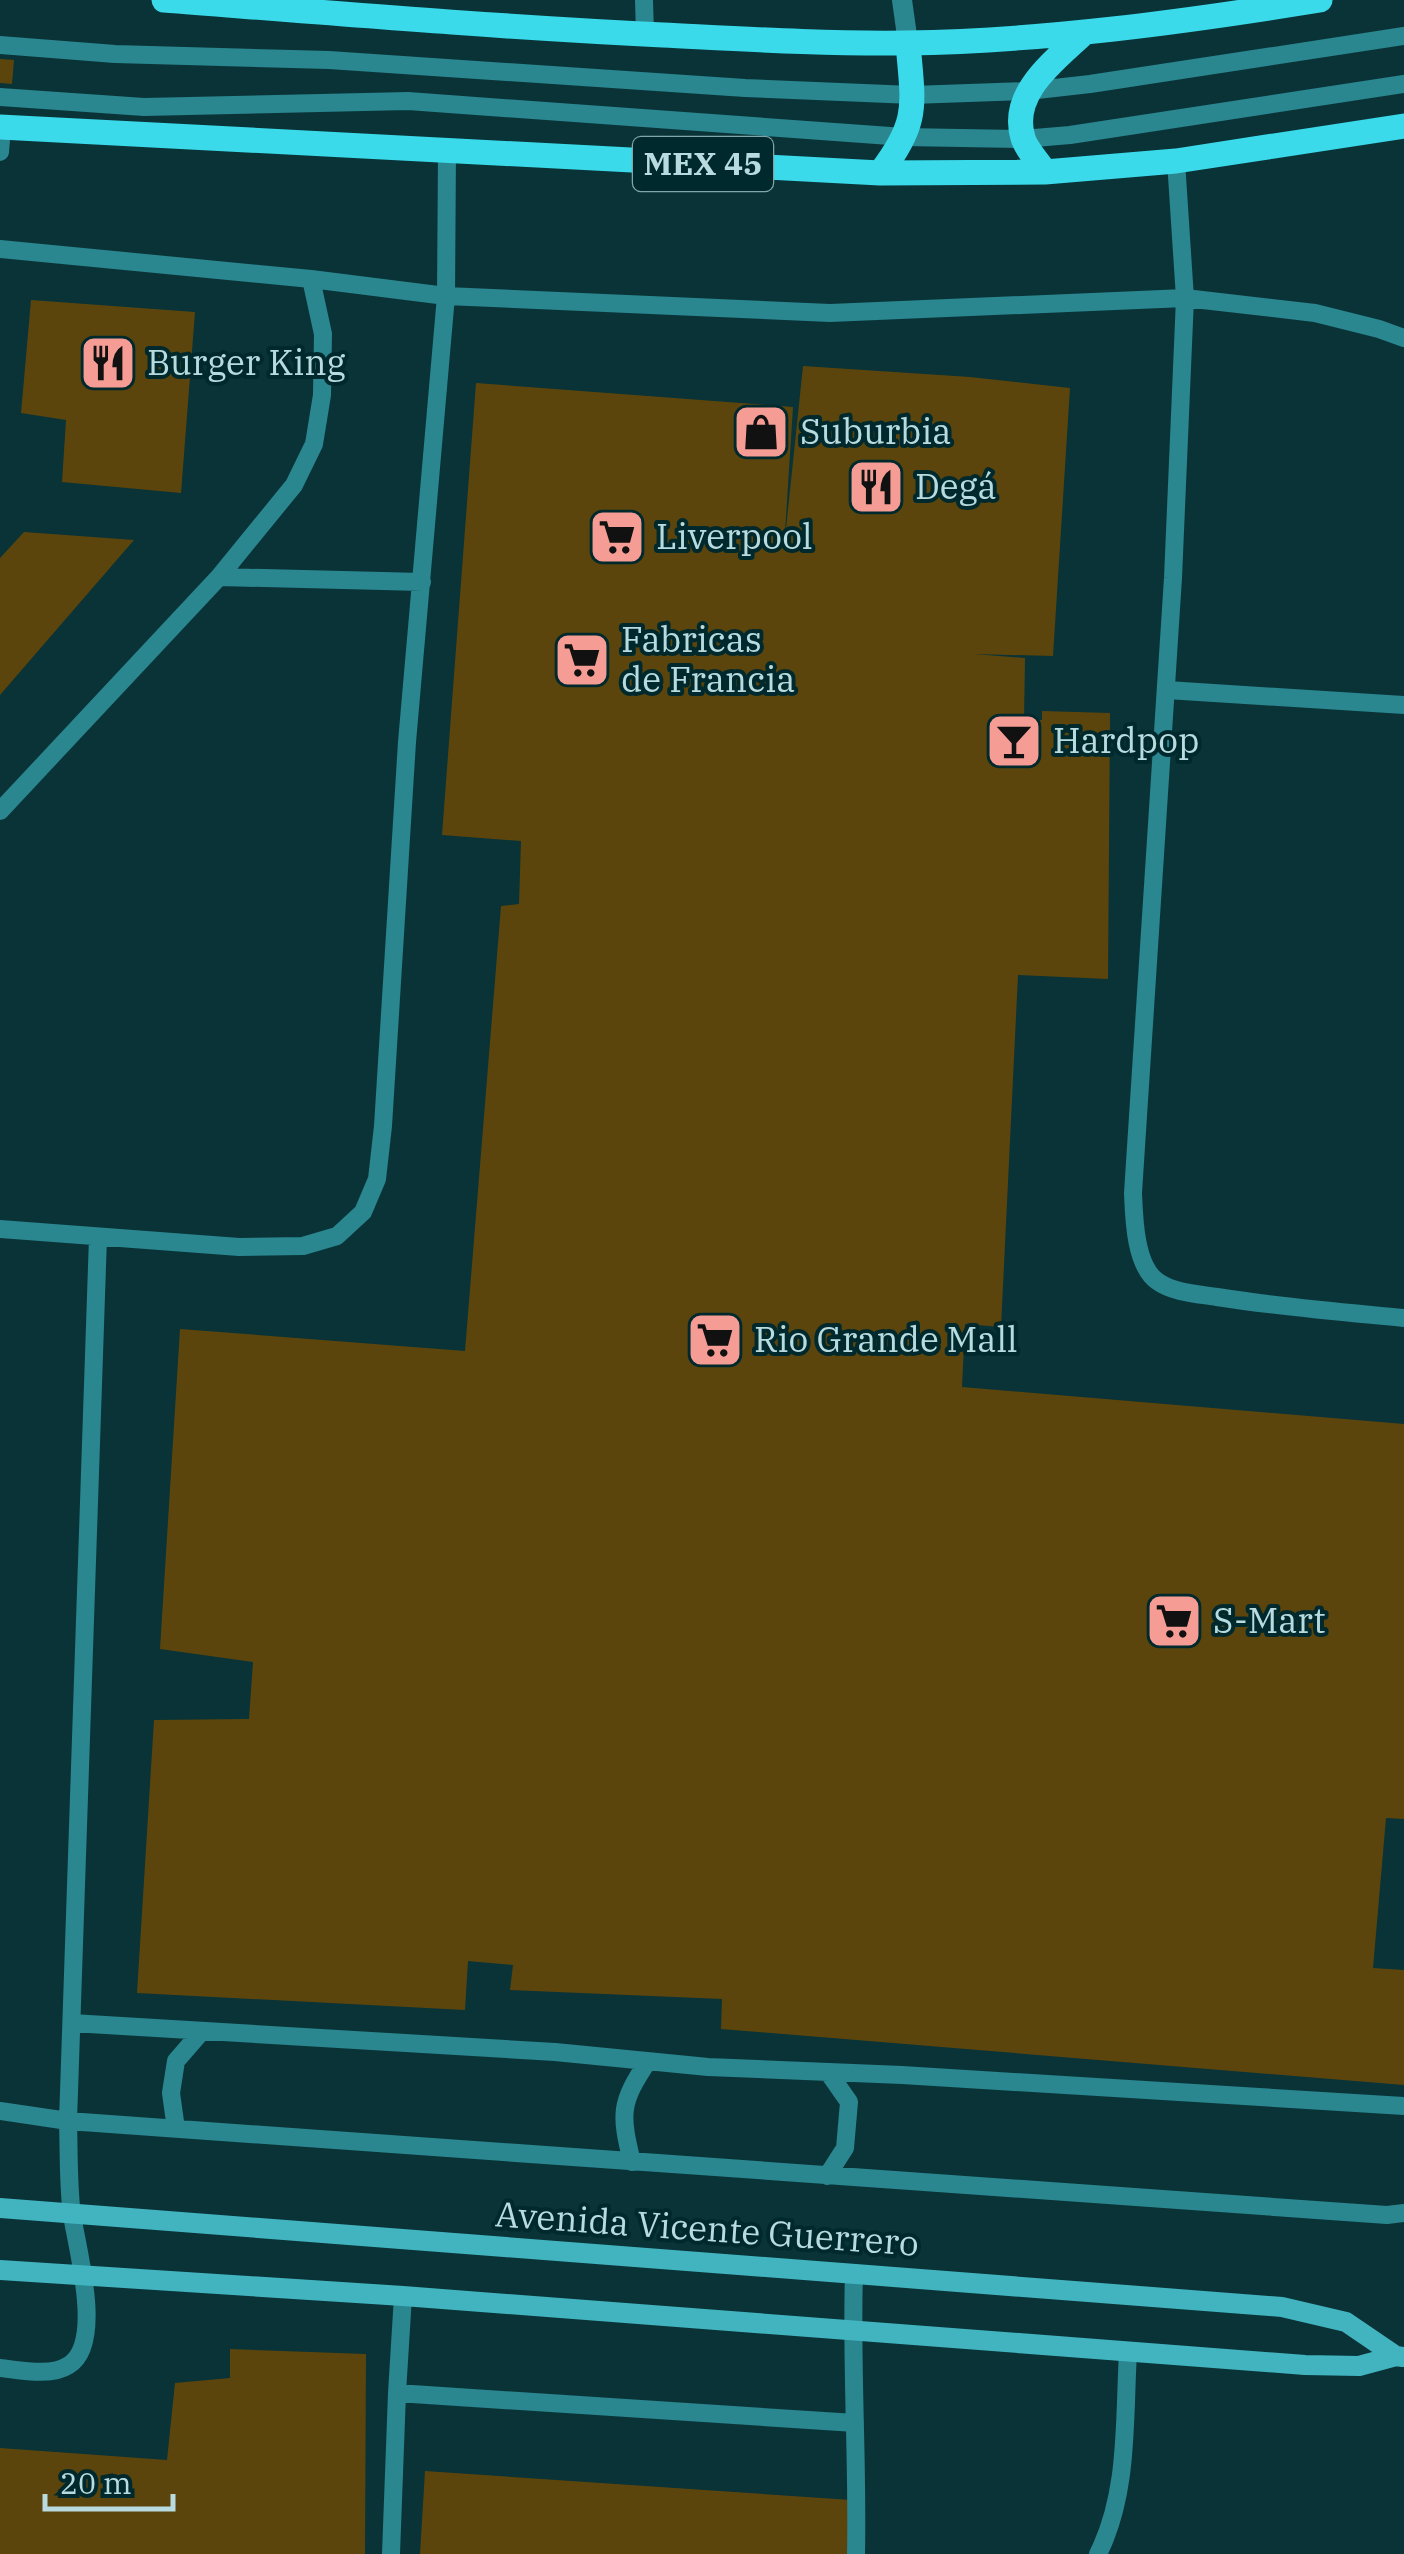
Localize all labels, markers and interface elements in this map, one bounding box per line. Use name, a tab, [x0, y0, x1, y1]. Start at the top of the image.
road number: MEX 45	[633, 137, 773, 191]
restaurant icon: Burger King	[78, 333, 138, 393]
place label: Burger King	[147, 339, 346, 385]
shop icon: Suburbia	[731, 402, 791, 462]
place label: Suburbia	[800, 408, 951, 454]
restaurant icon: Degá	[846, 457, 906, 517]
place label: Degá	[915, 463, 997, 509]
supermarket icon: Liverpool	[587, 507, 647, 567]
place label: Liverpool	[656, 513, 813, 559]
place label: Fabricas de Francia	[621, 616, 795, 702]
supermarket icon: Fabricas de Francia	[552, 630, 612, 690]
bar icon: Hardpop	[984, 711, 1044, 771]
place label: Hardpop	[1053, 717, 1199, 763]
supermarket icon: Rio Grande Mall	[685, 1310, 745, 1370]
place label: Rio Grande Mall	[754, 1316, 1017, 1362]
supermarket icon: S-Mart	[1144, 1591, 1204, 1651]
place label: S-Mart	[1213, 1597, 1326, 1643]
street label: Avenida Vicente Guerrero	[494, 2190, 920, 2266]
scale bar	[45, 2449, 172, 2511]
text: 20 m	[60, 2463, 132, 2502]

